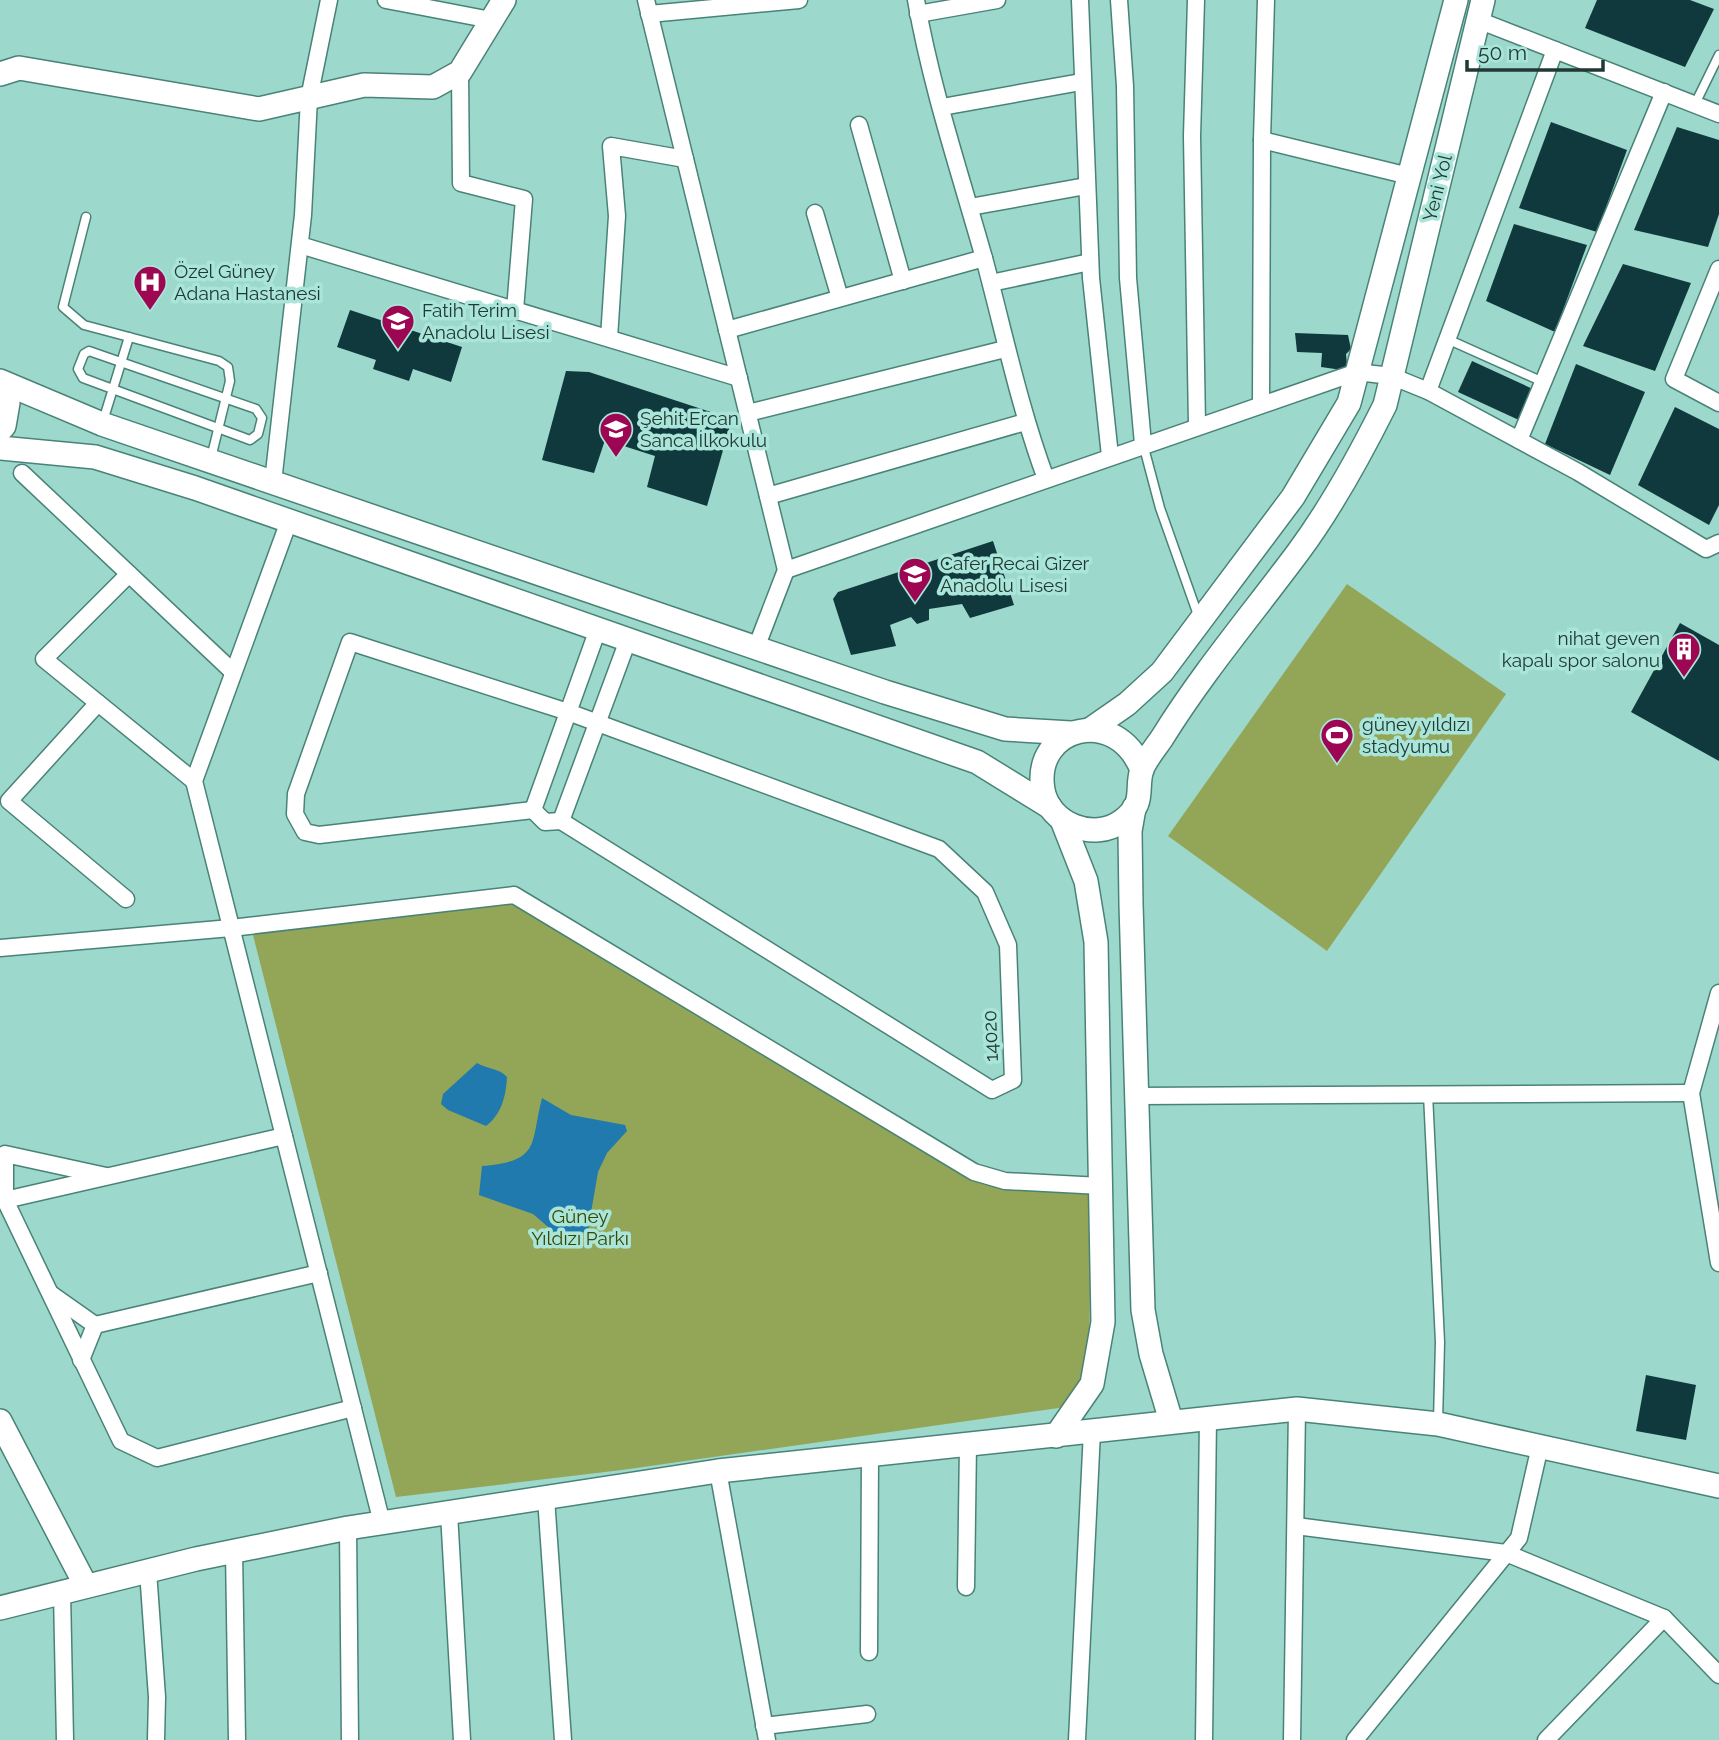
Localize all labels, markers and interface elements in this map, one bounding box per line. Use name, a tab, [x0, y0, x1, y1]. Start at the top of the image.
scale bar	[1467, 28, 1604, 72]
text: 50 m	[1478, 40, 1527, 65]
street label: Yeni Yol	[1418, 151, 1456, 224]
place label: Özel Güney Adana Hastanesi	[174, 260, 321, 304]
hospital icon: Özel Güney Adana Hastanesi	[131, 263, 169, 312]
place label: Fatih Terim Anadolu Lisesi	[422, 299, 550, 343]
school or university icon: Fatih Terim Anadolu Lisesi	[379, 302, 417, 351]
place label: Şehit Ercan Sanca İlkokulu	[640, 407, 767, 451]
school or university icon: Şehit Ercan Sanca İlkokulu	[597, 410, 635, 459]
place label: Cafer Recai Gizer Anadolu Lisesi	[940, 552, 1090, 596]
school or university icon: Cafer Recai Gizer Anadolu Lisesi	[896, 555, 934, 604]
place label: nihat geven kapalı spor salonu	[1502, 627, 1660, 671]
building icon: nihat geven kapalı spor salonu	[1665, 630, 1703, 679]
place label: güney yıldızı stadyumu	[1362, 713, 1470, 757]
sports icon: güney yıldızı stadyumu	[1318, 716, 1356, 765]
street label: 14020	[978, 1010, 1002, 1062]
park label: Güney Yıldızı Parkı	[531, 1205, 629, 1249]

